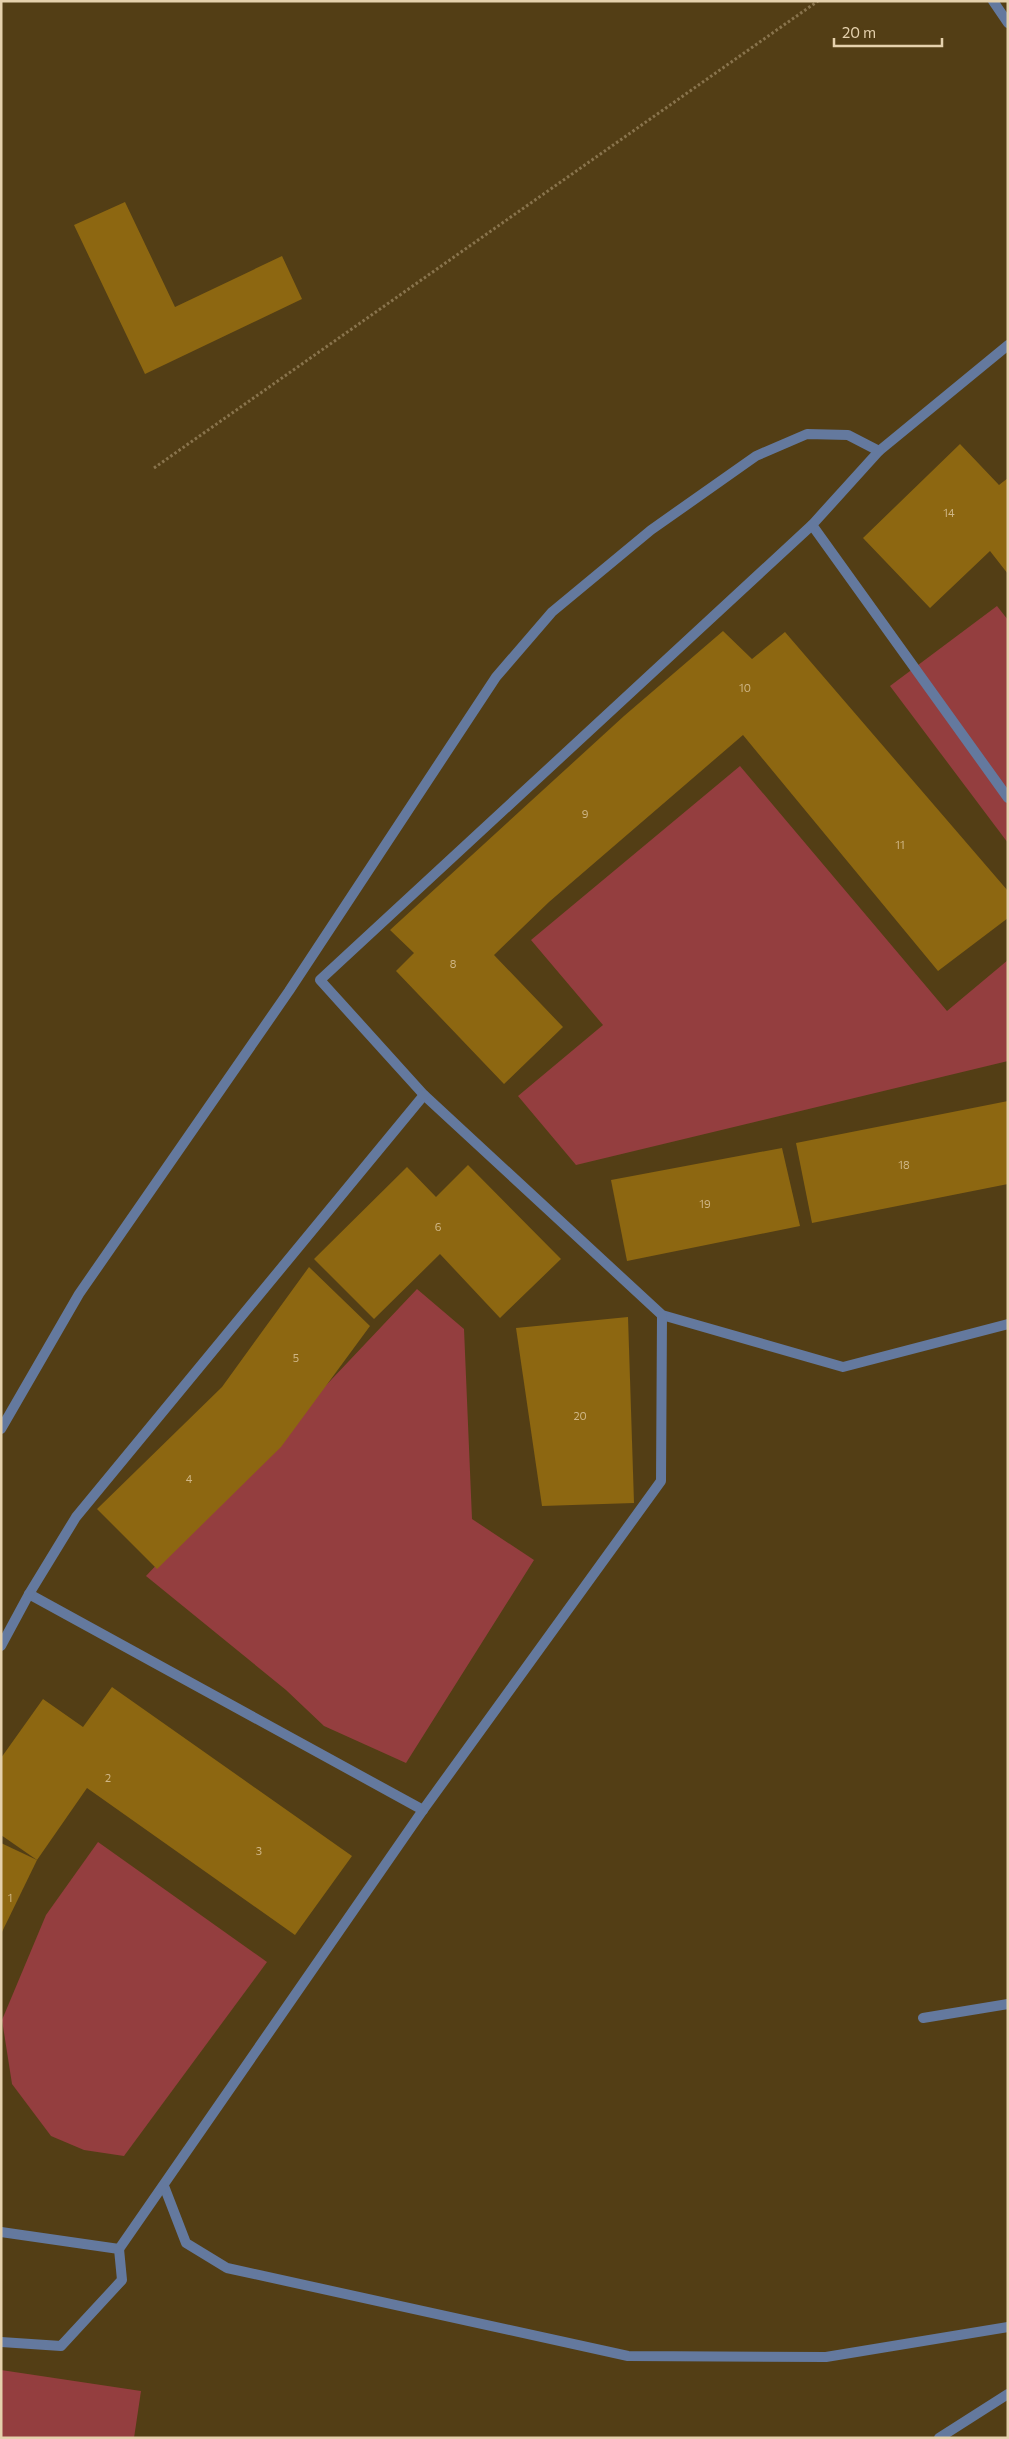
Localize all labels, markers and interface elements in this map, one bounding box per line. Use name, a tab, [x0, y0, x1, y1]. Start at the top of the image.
scale bar	[834, 15, 942, 47]
text: 20 m	[842, 23, 876, 41]
house number: 14	[943, 506, 955, 519]
house number: 10	[739, 681, 751, 694]
house number: 9	[582, 807, 589, 820]
house number: 11	[895, 838, 905, 851]
house number: 8	[450, 957, 457, 970]
house number: 18	[898, 1158, 910, 1171]
house number: 19	[699, 1197, 711, 1210]
house number: 6	[435, 1220, 442, 1233]
house number: 5	[293, 1351, 299, 1364]
house number: 20	[573, 1409, 587, 1422]
house number: 4	[186, 1472, 193, 1485]
house number: 2	[105, 1771, 111, 1784]
house number: 3	[256, 1844, 262, 1857]
house number: 1	[8, 1891, 12, 1904]

